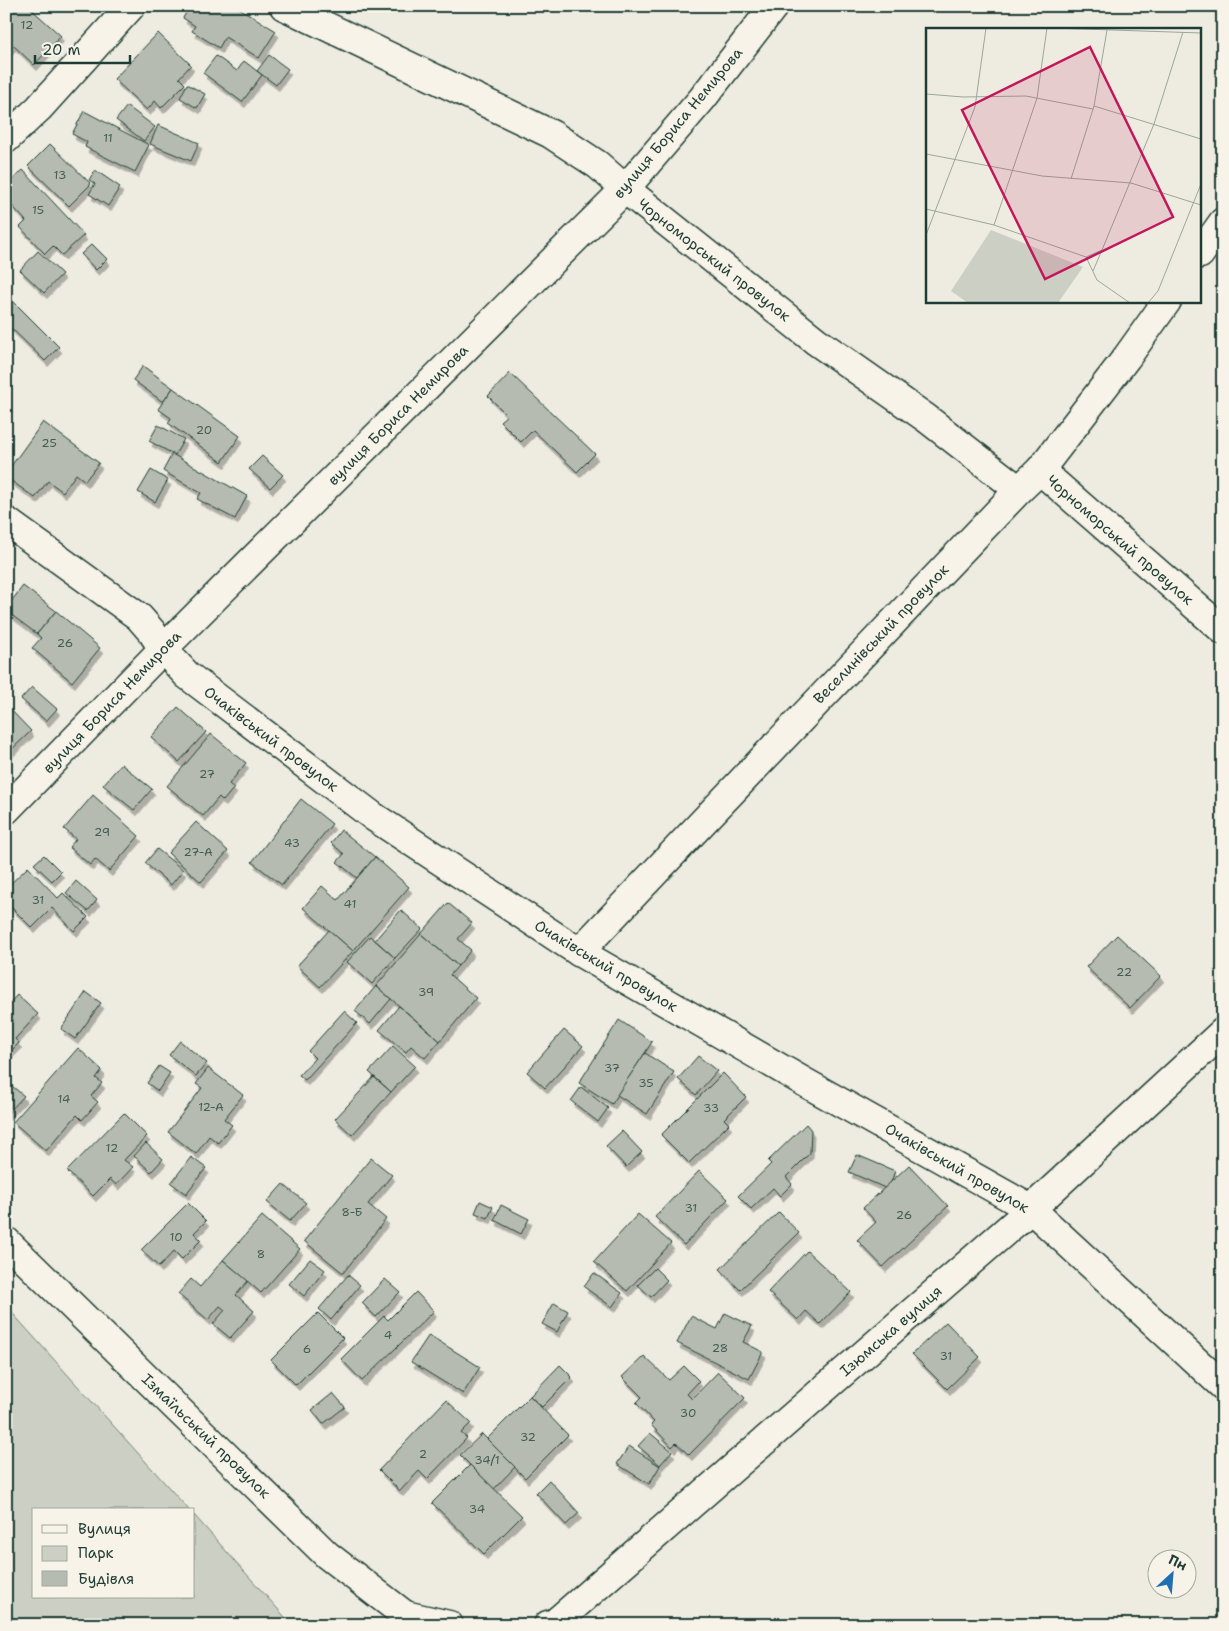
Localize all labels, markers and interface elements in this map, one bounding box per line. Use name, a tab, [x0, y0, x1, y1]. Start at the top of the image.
house number: 12	[21, 17, 33, 33]
inset map	[926, 28, 1202, 302]
scale bar	[35, 32, 130, 64]
text: 20 m	[42, 40, 81, 60]
street label: вулиця Бориса Немирова	[609, 43, 748, 203]
house number: 11	[103, 130, 113, 146]
house number: 13	[54, 167, 66, 183]
street label: Чорноморський провулок	[633, 194, 795, 326]
house number: 15	[32, 202, 44, 218]
street label: вулиця Бориса Немирова	[323, 340, 473, 490]
house number: 20	[196, 422, 212, 438]
house number: 25	[41, 435, 57, 451]
street label: Чорноморський провулок	[1042, 470, 1198, 610]
street label: Веселинівський провулок	[809, 560, 953, 708]
street label: вулиця Бориса Немирова	[38, 626, 186, 778]
house number: 26	[57, 635, 73, 651]
street label: Очаківський провулок	[200, 682, 342, 796]
house number: 27	[199, 766, 215, 782]
house number: 29	[94, 824, 110, 840]
house number: 43	[284, 835, 300, 851]
house number: 27-А	[183, 844, 213, 860]
house number: 31	[32, 892, 44, 908]
house number: 41	[344, 896, 356, 912]
street label: Очаківський провулок	[531, 915, 681, 1017]
house number: 22	[1116, 964, 1132, 980]
house number: 39	[418, 984, 434, 1000]
house number: 37	[604, 1060, 620, 1076]
house number: 35	[638, 1075, 654, 1091]
house number: 14	[58, 1091, 70, 1107]
house number: 12-А	[198, 1099, 224, 1115]
house number: 33	[703, 1100, 719, 1116]
street label: Очаківський провулок	[881, 1118, 1033, 1218]
house number: 12	[106, 1140, 118, 1156]
house number: 31	[685, 1200, 697, 1216]
house number: 8-Б	[342, 1204, 362, 1220]
house number: 26	[896, 1207, 912, 1223]
house number: 10	[169, 1229, 183, 1245]
house number: 8	[257, 1246, 265, 1262]
street label: Ізюмська вулиця	[836, 1281, 946, 1381]
house number: 4	[384, 1327, 392, 1343]
house number: 28	[712, 1340, 728, 1356]
house number: 6	[303, 1341, 311, 1357]
house number: 31	[940, 1348, 952, 1364]
street label: Ізмаїльський провулок	[137, 1369, 275, 1503]
house number: 30	[680, 1405, 696, 1421]
house number: 32	[520, 1429, 536, 1445]
house number: 2	[419, 1446, 427, 1462]
house number: 34/1	[474, 1452, 500, 1468]
house number: 34	[469, 1501, 485, 1517]
legend	[32, 1508, 195, 1598]
text: Вулиця	[78, 1519, 131, 1539]
text: Парк	[78, 1543, 114, 1563]
north arrow	[1146, 1548, 1196, 1598]
text: Пн	[1165, 1550, 1190, 1574]
text: Будівля	[78, 1569, 134, 1589]

